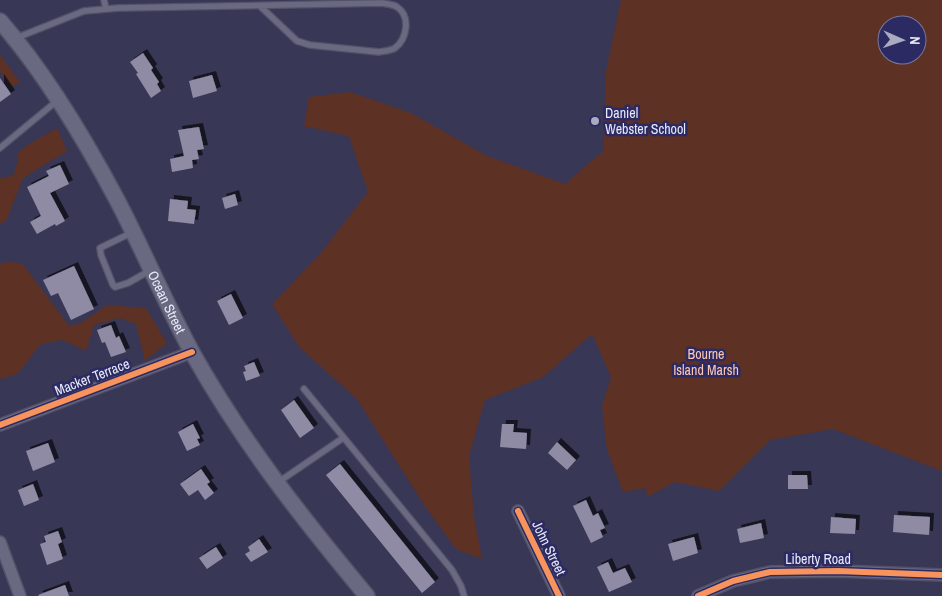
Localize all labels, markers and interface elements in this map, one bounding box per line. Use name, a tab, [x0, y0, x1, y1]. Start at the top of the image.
north arrow	[877, 15, 927, 65]
text: N	[906, 36, 924, 45]
place label: Daniel Webster School	[605, 104, 686, 138]
marker: Daniel Webster School	[589, 115, 601, 127]
street label: Ocean Street	[144, 268, 190, 337]
park label: Bourne Island Marsh	[673, 345, 739, 379]
street label: Macker Terrace	[52, 354, 132, 400]
street label: John Street	[528, 518, 570, 578]
street label: Liberty Road	[785, 550, 851, 568]

